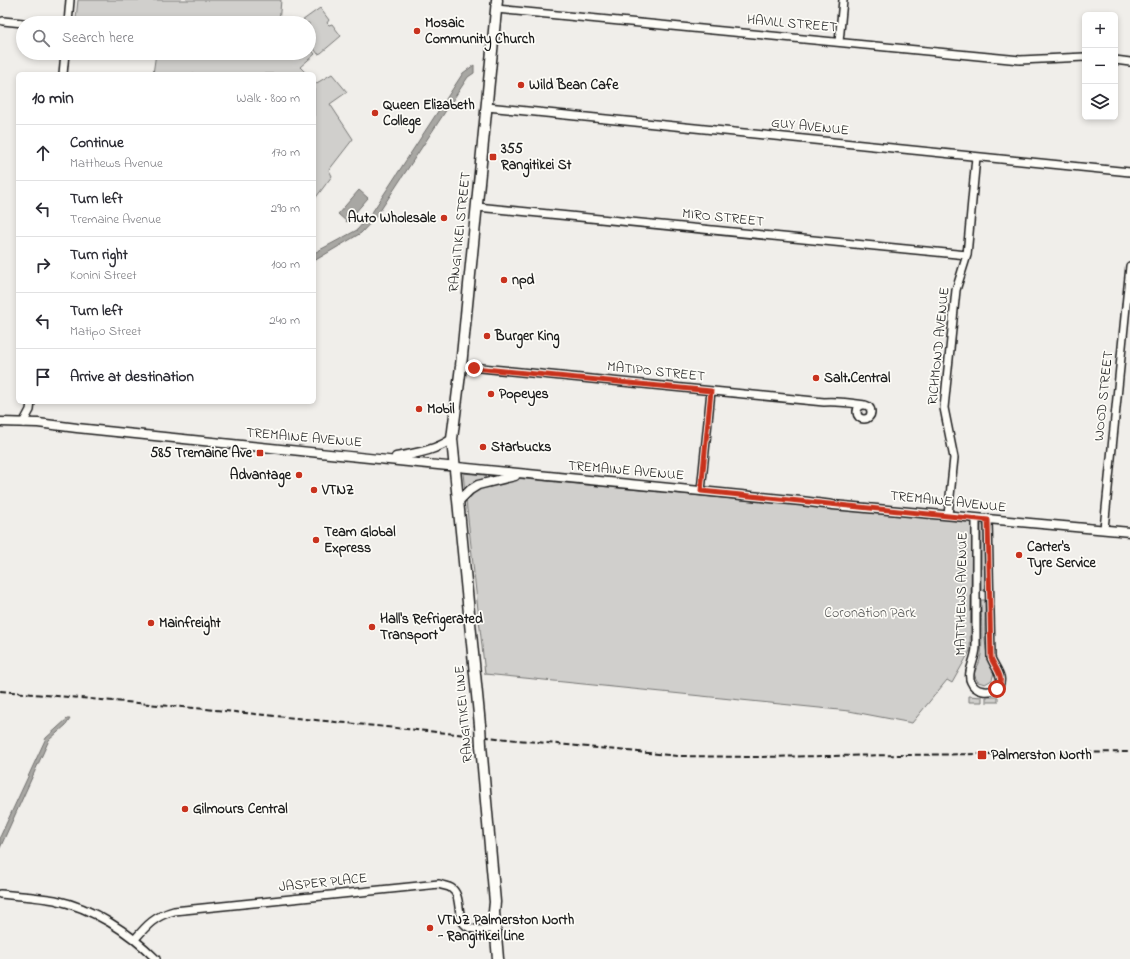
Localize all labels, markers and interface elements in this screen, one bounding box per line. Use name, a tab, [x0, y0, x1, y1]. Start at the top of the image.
street label: HAVILL STREET	[746, 10, 838, 38]
map controls	[1082, 12, 1118, 120]
button: +	[1082, 12, 1118, 48]
place label: Mosaic Community Church	[425, 13, 535, 52]
search box	[16, 16, 316, 60]
marker: Mosaic Community Church	[412, 26, 422, 36]
icon: search	[30, 27, 52, 49]
text: Search here	[62, 27, 134, 49]
button: −	[1082, 48, 1118, 84]
place label: Wild Bean Cafe	[529, 75, 619, 96]
marker: Wild Bean Cafe	[516, 80, 526, 90]
button: layers	[1082, 84, 1118, 120]
text: 10 min	[32, 86, 74, 111]
text: Walk · 800 m	[236, 89, 300, 108]
place label: Queen Elizabeth College	[383, 95, 475, 134]
marker: Queen Elizabeth College	[370, 108, 380, 118]
street label: GUY AVENUE	[770, 112, 850, 142]
text: Continue	[70, 132, 124, 154]
place label: 355 Rangitikei St	[500, 139, 572, 178]
icon: ahead	[32, 142, 54, 164]
text: 170 m	[272, 143, 300, 162]
marker: 355 Rangitikei St	[488, 152, 498, 162]
text: Matthews Avenue	[70, 154, 163, 173]
street label: RANGITIKEI STREET	[443, 171, 477, 293]
text: Turn left	[70, 188, 123, 210]
icon: left	[32, 198, 54, 220]
text: 290 m	[271, 199, 300, 218]
street label: MIRO STREET	[681, 203, 765, 233]
place label: Auto Wholesale	[348, 208, 437, 229]
text: Tremaine Avenue	[70, 210, 161, 229]
marker: Auto Wholesale	[439, 213, 449, 223]
text: Turn right	[70, 244, 128, 266]
icon: right	[32, 254, 54, 276]
text: 100 m	[271, 255, 300, 274]
text: Konini Street	[70, 266, 137, 285]
place label: npd	[512, 270, 535, 291]
marker: npd	[499, 275, 509, 285]
street label: RICHMOND AVENUE	[922, 286, 956, 406]
text: Turn left	[70, 300, 123, 322]
icon: left	[32, 310, 54, 332]
text: 240 m	[269, 311, 300, 330]
text: Matipo Street	[70, 322, 141, 341]
place label: Burger King	[494, 326, 560, 349]
marker: Burger King	[482, 331, 492, 341]
street label: WOOD STREET	[1089, 350, 1119, 442]
street label: MATIPO STREET	[606, 356, 706, 388]
route end	[465, 359, 483, 377]
icon: arrive	[32, 366, 54, 388]
text: Arrive at destination	[70, 366, 194, 388]
place label: Salt.Central	[824, 368, 891, 389]
marker: Salt.Central	[811, 373, 821, 383]
place label: Popeyes	[499, 384, 549, 407]
marker: Popeyes	[486, 389, 496, 399]
place label: Mobil	[427, 399, 455, 420]
marker: Mobil	[414, 404, 424, 414]
street label: TREMAINE AVENUE	[245, 422, 363, 454]
place label: Starbucks	[491, 437, 551, 458]
marker: Starbucks	[478, 442, 488, 452]
place label: 585 Tremaine Ave	[150, 443, 253, 464]
marker: 585 Tremaine Ave	[255, 448, 265, 458]
street label: TREMAINE AVENUE	[567, 455, 685, 487]
place label: Advantage	[230, 465, 292, 488]
marker: Advantage	[294, 470, 304, 480]
place label: VTNZ	[321, 480, 354, 501]
marker: VTNZ	[309, 485, 319, 495]
street label: TREMAINE AVENUE	[889, 485, 1007, 519]
place label: Team Global Express	[324, 522, 396, 559]
street label: MATTHEWS AVENUE	[950, 532, 974, 656]
marker: Team Global Express	[311, 535, 321, 545]
place label: Carter's Tyre Service	[1027, 537, 1097, 576]
marker: Carter's Tyre Service	[1014, 550, 1024, 560]
park label: Coronation Park	[824, 603, 916, 624]
place label: Hall's Refrigerated Transport	[380, 609, 483, 646]
place label: Mainfreight	[159, 613, 221, 636]
marker: Mainfreight	[146, 618, 156, 628]
marker: Hall's Refrigerated Transport	[367, 622, 377, 632]
street label: RANGITIKEI LINE	[449, 664, 479, 764]
route start	[988, 680, 1006, 698]
place label: Palmerston North	[991, 745, 1092, 766]
marker: Palmerston North	[976, 749, 988, 761]
place label: Gilmours Central	[193, 799, 288, 820]
marker: Gilmours Central	[180, 804, 190, 814]
street label: JASPER PLACE	[278, 868, 368, 898]
place label: VTNZ Palmerston North - Rangitikei Line	[437, 910, 574, 949]
marker: VTNZ Palmerston North - Rangitikei Line	[425, 923, 435, 933]

